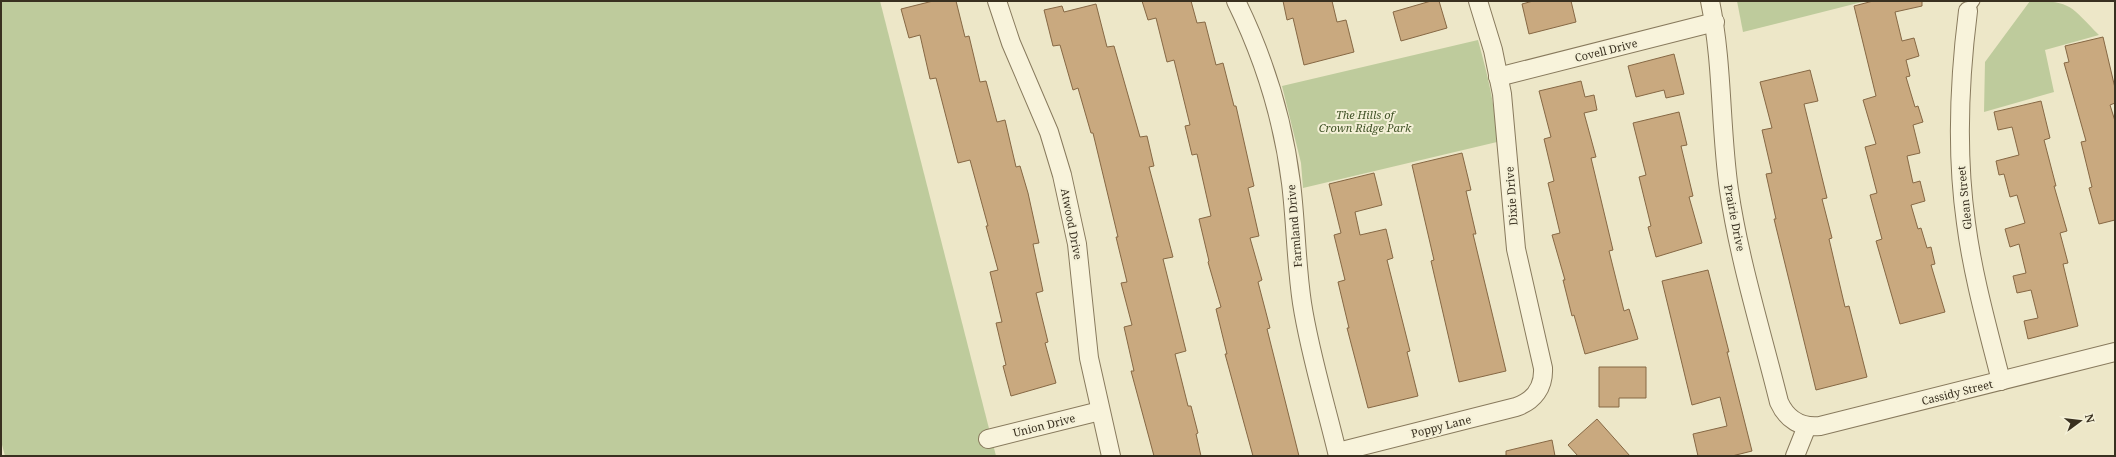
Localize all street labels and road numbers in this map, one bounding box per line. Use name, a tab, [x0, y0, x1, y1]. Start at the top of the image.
street label: Covell Drive	[1573, 35, 1639, 65]
street label: Glean Street	[1953, 165, 1975, 231]
street label: Dixie Drive	[1501, 166, 1521, 226]
street label: Prairie Drive	[1721, 183, 1749, 253]
street label: Farmland Drive	[1283, 184, 1305, 268]
street label: Atwood Drive	[1058, 187, 1086, 261]
street label: Cassidy Street	[1920, 376, 1994, 408]
street label: Union Drive	[1011, 410, 1077, 440]
street label: Poppy Lane	[1409, 411, 1473, 441]

